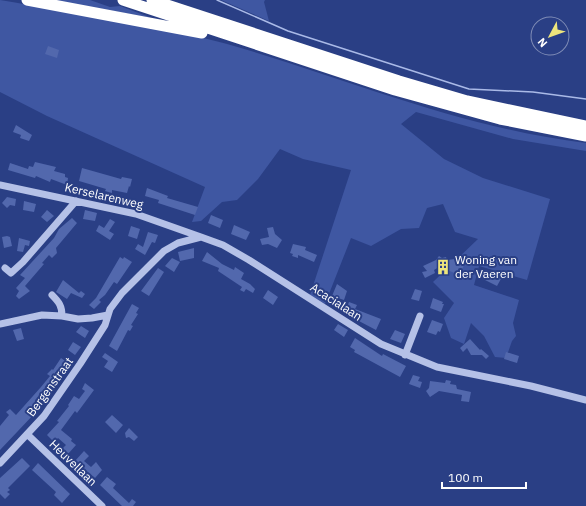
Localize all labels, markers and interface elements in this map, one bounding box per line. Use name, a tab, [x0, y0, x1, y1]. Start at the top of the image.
north arrow	[530, 16, 570, 56]
text: N	[535, 35, 550, 50]
street label: Kerselarenweg	[63, 179, 145, 212]
place label: Woning van der Vaeren	[455, 252, 517, 281]
building icon: Woning van der Vaeren	[434, 258, 452, 276]
street label: Acacialaan	[308, 279, 365, 324]
street label: Bergenstraat	[23, 354, 76, 419]
street label: Heuvellaan	[46, 436, 100, 489]
scale bar	[442, 464, 526, 490]
text: 100 m	[448, 470, 483, 485]

